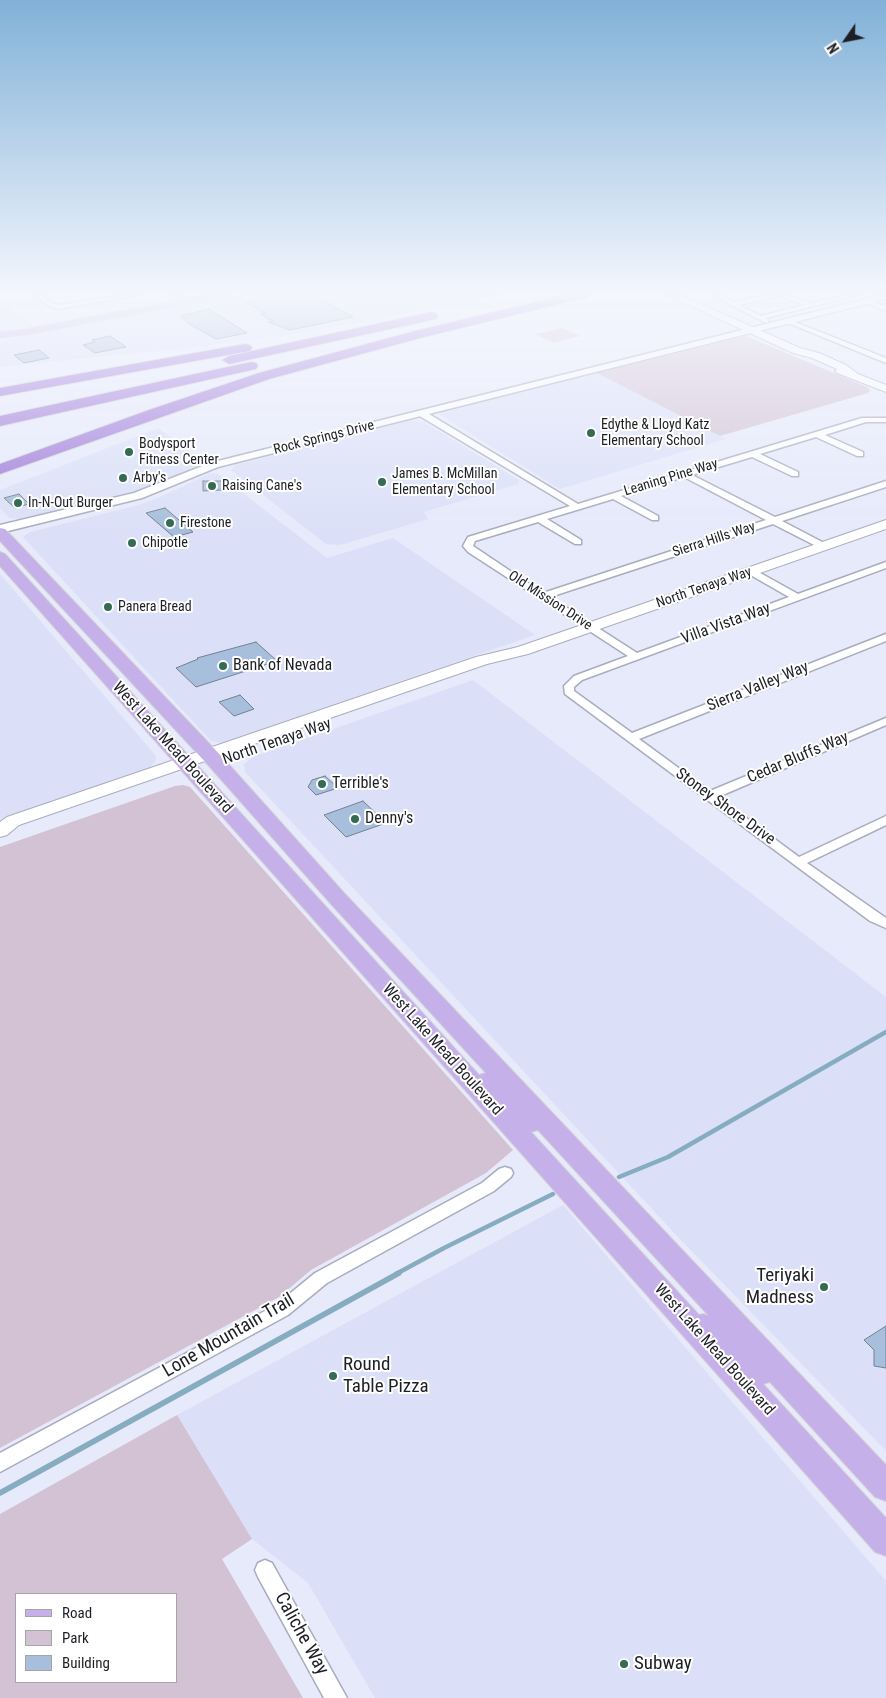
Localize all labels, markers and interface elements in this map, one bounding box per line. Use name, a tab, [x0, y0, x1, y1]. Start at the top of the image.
north arrow	[821, 15, 871, 65]
text: N	[824, 40, 842, 56]
street label: Rock Springs Drive	[272, 417, 376, 459]
place label: Edythe & Lloyd Katz Elementary School	[601, 417, 709, 450]
marker: Edythe & Lloyd Katz Elementary School	[585, 427, 597, 439]
place label: Bodysport Fitness Center	[139, 436, 219, 468]
marker: Bodysport Fitness Center	[123, 446, 135, 458]
street label: Leaning Pine Way	[622, 456, 720, 500]
place label: James B. McMillan Elementary School	[392, 466, 497, 498]
place label: Arby's	[133, 470, 166, 486]
marker: Arby's	[117, 472, 129, 484]
marker: James B. McMillan Elementary School	[376, 476, 388, 488]
place label: Raising Cane's	[222, 478, 302, 494]
marker: Raising Cane's	[206, 480, 218, 492]
place label: In-N-Out Burger	[28, 495, 113, 511]
marker: In-N-Out Burger	[12, 497, 24, 509]
place label: Firestone	[180, 515, 231, 531]
marker: Firestone	[164, 517, 176, 529]
street label: Sierra Hills Way	[671, 519, 757, 561]
place label: Chipotle	[142, 535, 188, 551]
marker: Chipotle	[126, 537, 138, 549]
street label: North Tenaya Way	[654, 564, 754, 612]
street label: Old Mission Drive	[505, 568, 595, 634]
place label: Panera Bread	[118, 599, 192, 615]
street label: Villa Vista Way	[679, 599, 773, 649]
marker: Panera Bread	[102, 601, 114, 613]
place label: Bank of Nevada	[233, 656, 332, 676]
street label: Sierra Valley Way	[704, 658, 812, 716]
marker: Bank of Nevada	[217, 660, 229, 672]
street label: West Lake Mead Boulevard	[108, 678, 236, 818]
street label: North Tenaya Way	[220, 714, 334, 770]
street label: Cedar Bluffs Way	[744, 728, 852, 788]
street label: Stoney Shore Drive	[672, 764, 778, 850]
place label: Terrible's	[332, 774, 389, 794]
marker: Terrible's	[316, 778, 328, 790]
place label: Denny's	[365, 809, 413, 829]
marker: Denny's	[349, 813, 361, 825]
street label: West Lake Mead Boulevard	[378, 980, 506, 1120]
place label: Teriyaki Madness	[746, 1265, 814, 1309]
street label: West Lake Mead Boulevard	[650, 1280, 778, 1420]
marker: Teriyaki Madness	[818, 1281, 830, 1293]
street label: Lone Mountain Trail	[159, 1289, 299, 1383]
place label: Round Table Pizza	[343, 1354, 429, 1398]
marker: Round Table Pizza	[327, 1370, 339, 1382]
street label: Caliche Way	[269, 1589, 333, 1679]
legend	[15, 1593, 178, 1683]
text: Road	[62, 1604, 92, 1622]
text: Park	[62, 1629, 89, 1647]
place label: Subway	[634, 1653, 692, 1675]
text: Building	[62, 1654, 110, 1672]
marker: Subway	[618, 1658, 630, 1670]

